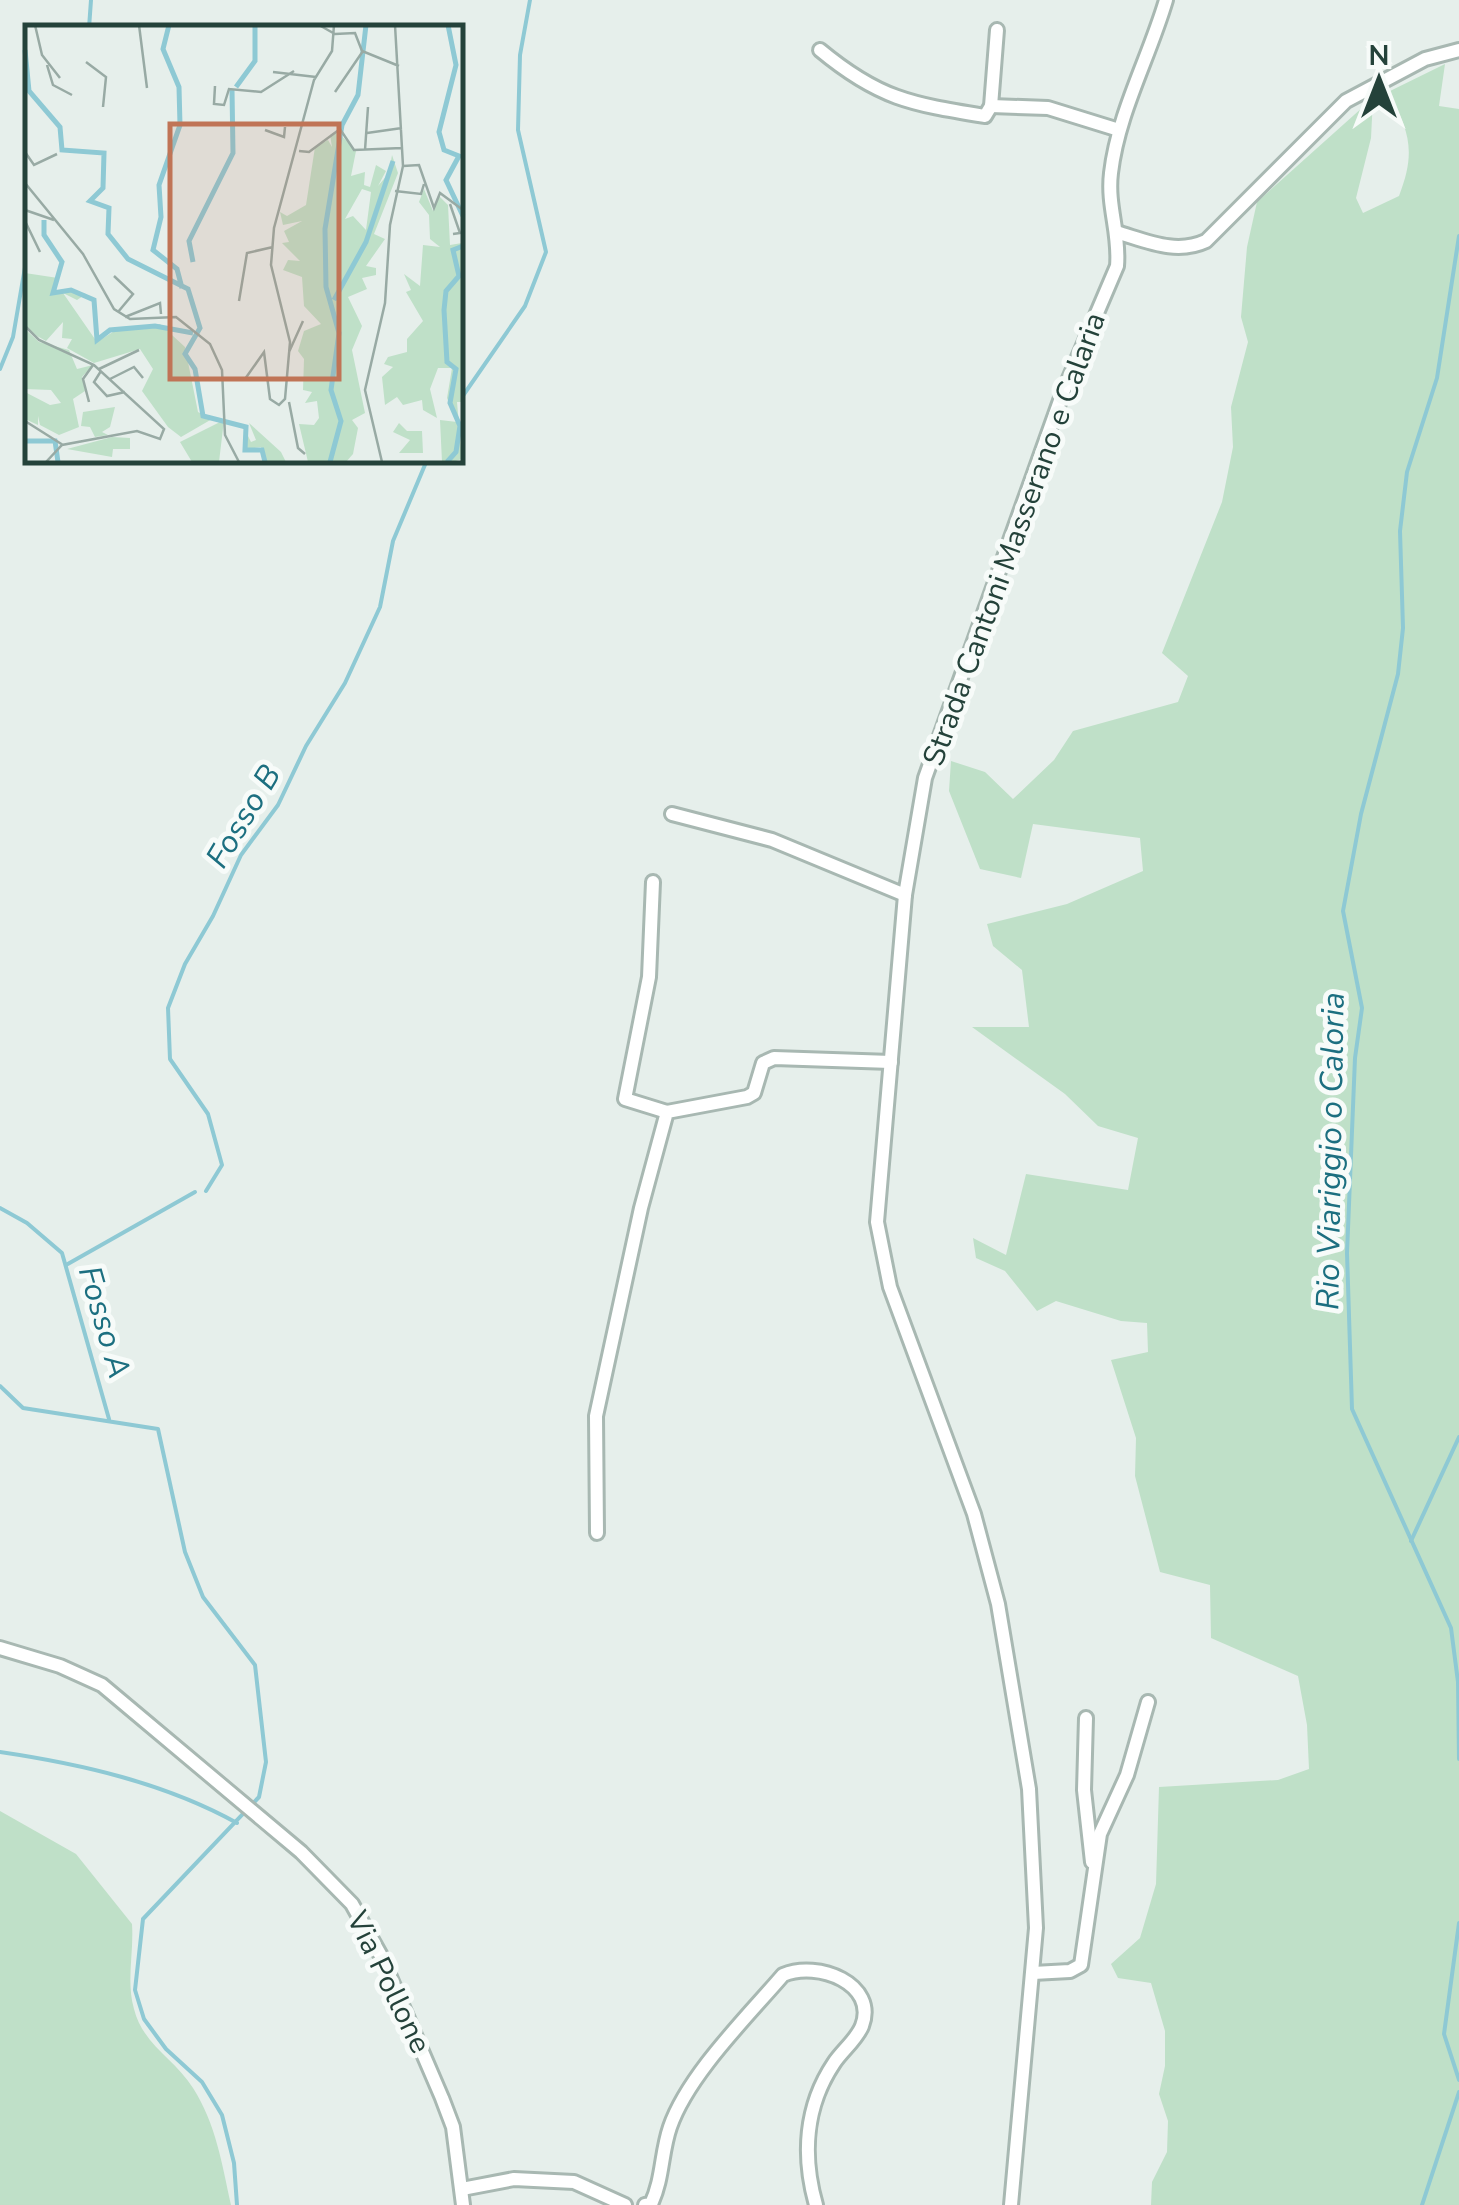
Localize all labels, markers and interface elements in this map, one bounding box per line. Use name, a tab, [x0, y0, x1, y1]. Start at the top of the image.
inset map	[25, 25, 462, 462]
north arrow	[1329, 30, 1429, 130]
text: N	[1369, 37, 1389, 75]
street label: Strada Cantoni Masserano e Calaria	[913, 307, 1116, 772]
water label: Fosso B	[196, 757, 291, 876]
water label: Rio Viariggio o Caloria	[1306, 992, 1355, 1310]
water label: Fosso A	[68, 1261, 141, 1383]
street label: Via Pollone	[336, 1903, 441, 2060]

